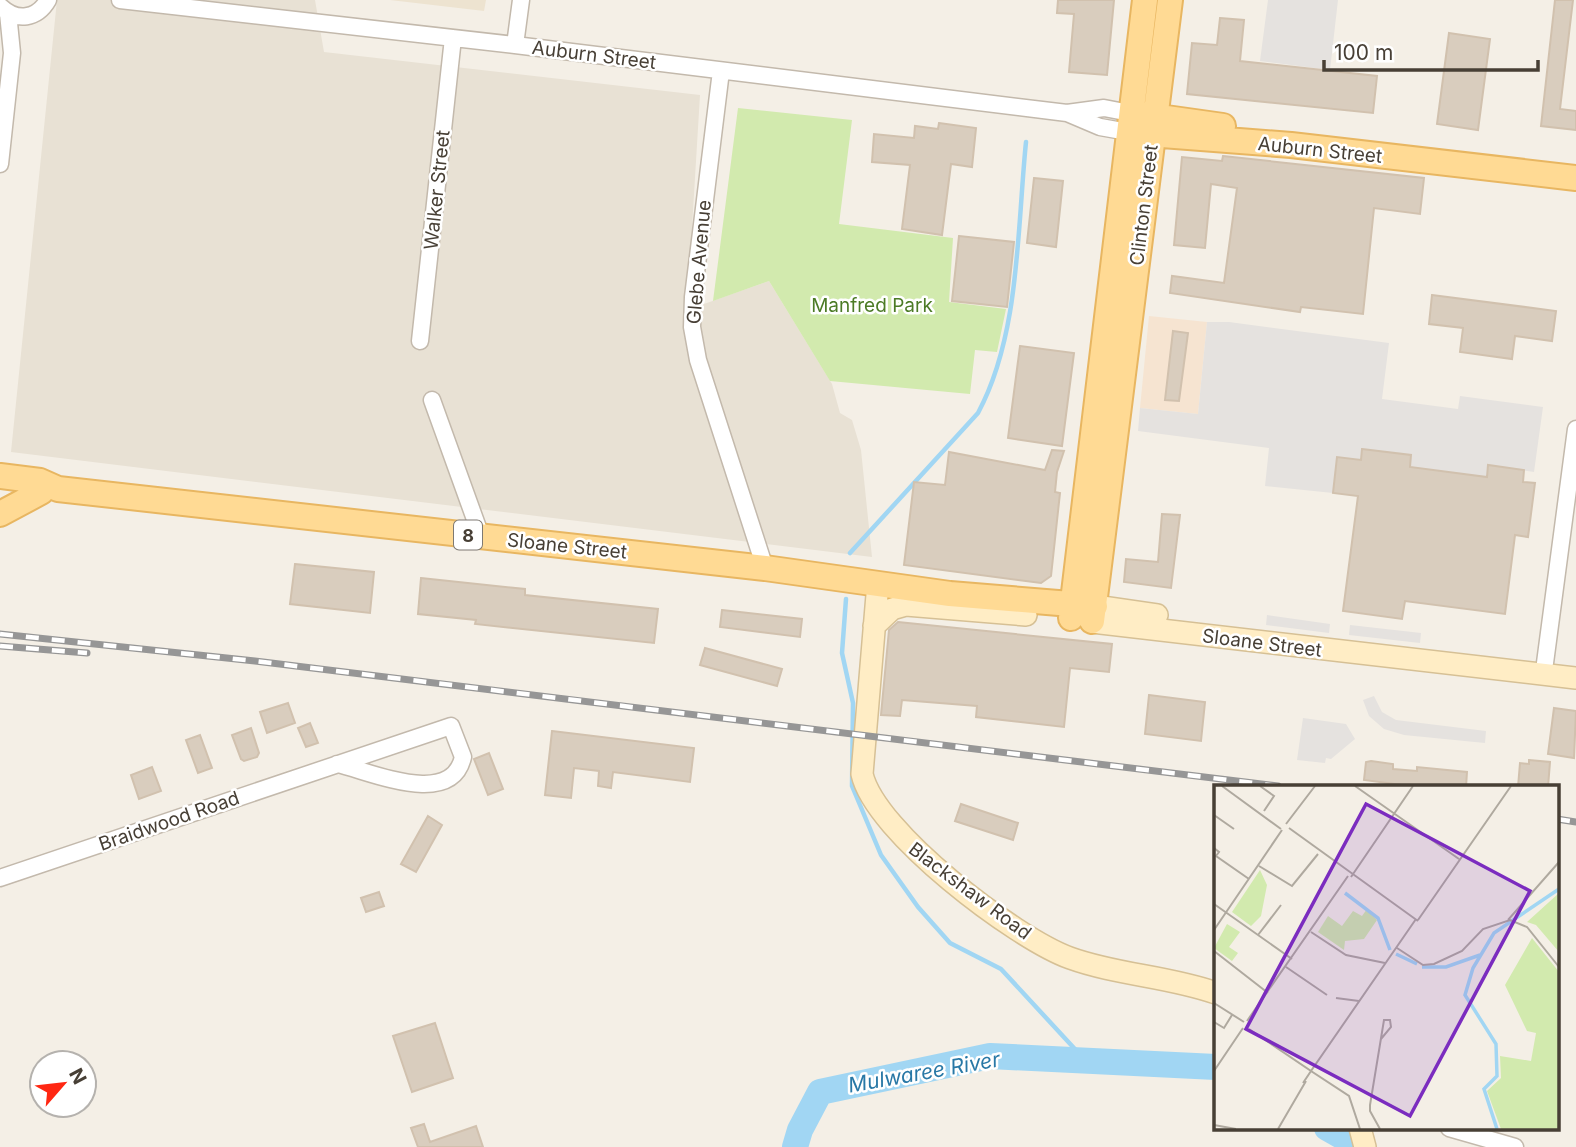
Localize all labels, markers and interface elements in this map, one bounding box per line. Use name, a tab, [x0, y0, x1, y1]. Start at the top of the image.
scale bar	[1324, 28, 1538, 72]
street label: Auburn Street	[531, 36, 657, 74]
text: 100 m	[1334, 40, 1393, 65]
street label: Walker Street	[419, 129, 455, 251]
street label: Auburn Street	[1257, 132, 1383, 168]
street label: Clinton Street	[1125, 143, 1163, 267]
street label: Glebe Avenue	[682, 199, 716, 325]
park label: Manfred Park	[811, 294, 933, 317]
road number: 8	[454, 520, 482, 550]
street label: Sloane Street	[506, 528, 628, 564]
street label: Sloane Street	[1201, 624, 1323, 662]
inset map	[1214, 785, 1558, 1130]
street label: Braidwood Road	[96, 786, 242, 856]
street label: Blackshaw Road	[904, 837, 1036, 945]
water label: Mulwaree River	[846, 1046, 1003, 1098]
north arrow	[28, 1049, 98, 1119]
text: N	[64, 1064, 91, 1088]

